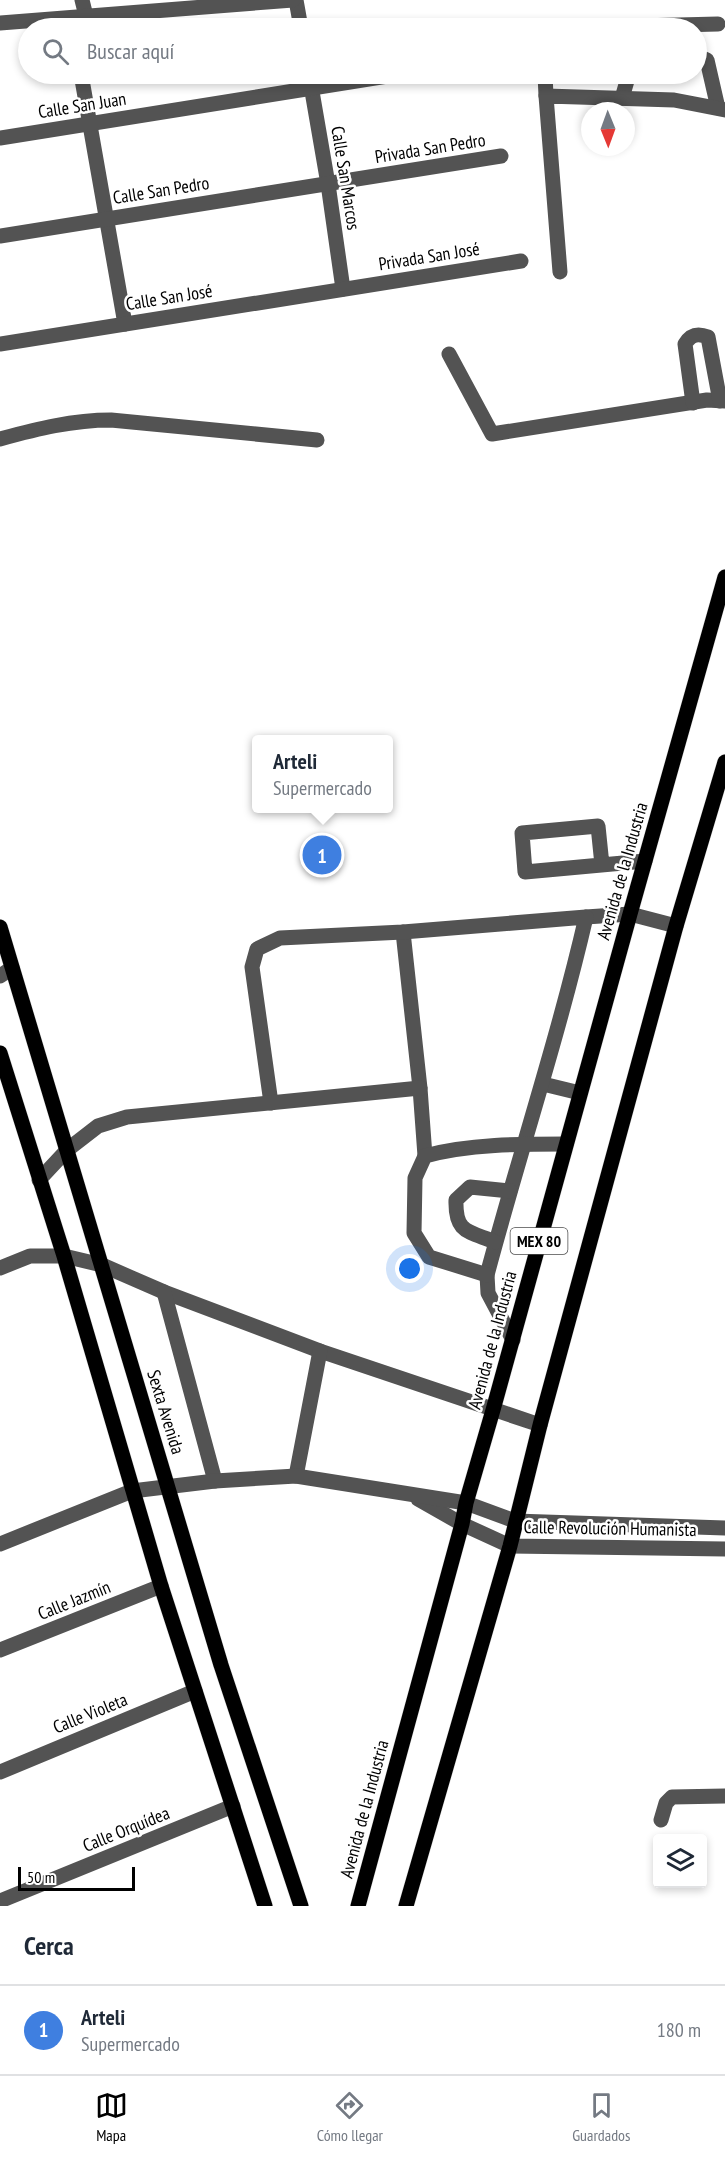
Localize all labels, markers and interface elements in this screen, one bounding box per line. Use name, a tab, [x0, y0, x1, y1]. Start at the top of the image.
search box	[18, 18, 707, 84]
icon: search	[39, 35, 72, 68]
text: Buscar aquí	[87, 37, 174, 65]
street label: Calle San Juan	[36, 87, 128, 123]
north arrow	[581, 102, 635, 156]
street label: Calle San Marcos	[326, 124, 366, 232]
street label: Privada San Pedro	[373, 128, 487, 168]
street label: Calle San Pedro	[111, 171, 211, 209]
street label: Privada San José	[377, 237, 481, 275]
street label: Calle San José	[124, 279, 214, 315]
popup	[252, 735, 393, 813]
text: Arteli	[273, 747, 317, 775]
text: Supermercado	[273, 775, 372, 801]
street label: Avenida de la Industria	[591, 800, 653, 942]
pin: 1	[302, 832, 342, 878]
road number: MEX 80	[510, 1228, 568, 1254]
your location	[395, 1254, 424, 1283]
street label: Avenida de la Industria	[463, 1268, 521, 1412]
street label: Sexta Avenida	[142, 1367, 190, 1457]
street label: Calle Revolución Humanista	[523, 1515, 697, 1541]
street label: Calle Jazmín	[34, 1575, 114, 1625]
street label: Calle Violeta	[49, 1688, 131, 1738]
street label: Avenida de la Industria	[335, 1737, 393, 1881]
street label: Calle Orquídea	[79, 1801, 173, 1857]
map controls	[653, 1834, 707, 1888]
button: layers	[653, 1834, 707, 1888]
scale bar	[18, 1864, 135, 1892]
text: 50 m	[27, 1867, 55, 1887]
text: Cerca	[24, 1929, 74, 1962]
text: Arteli	[81, 2003, 125, 2031]
text: 1	[39, 2017, 48, 2043]
text: 180 m	[657, 2017, 701, 2043]
text: Supermercado	[81, 2031, 180, 2057]
tab: Mapa	[95, 2089, 128, 2145]
tab: Cómo llegar	[317, 2089, 383, 2145]
tab: Guardados	[572, 2089, 630, 2145]

